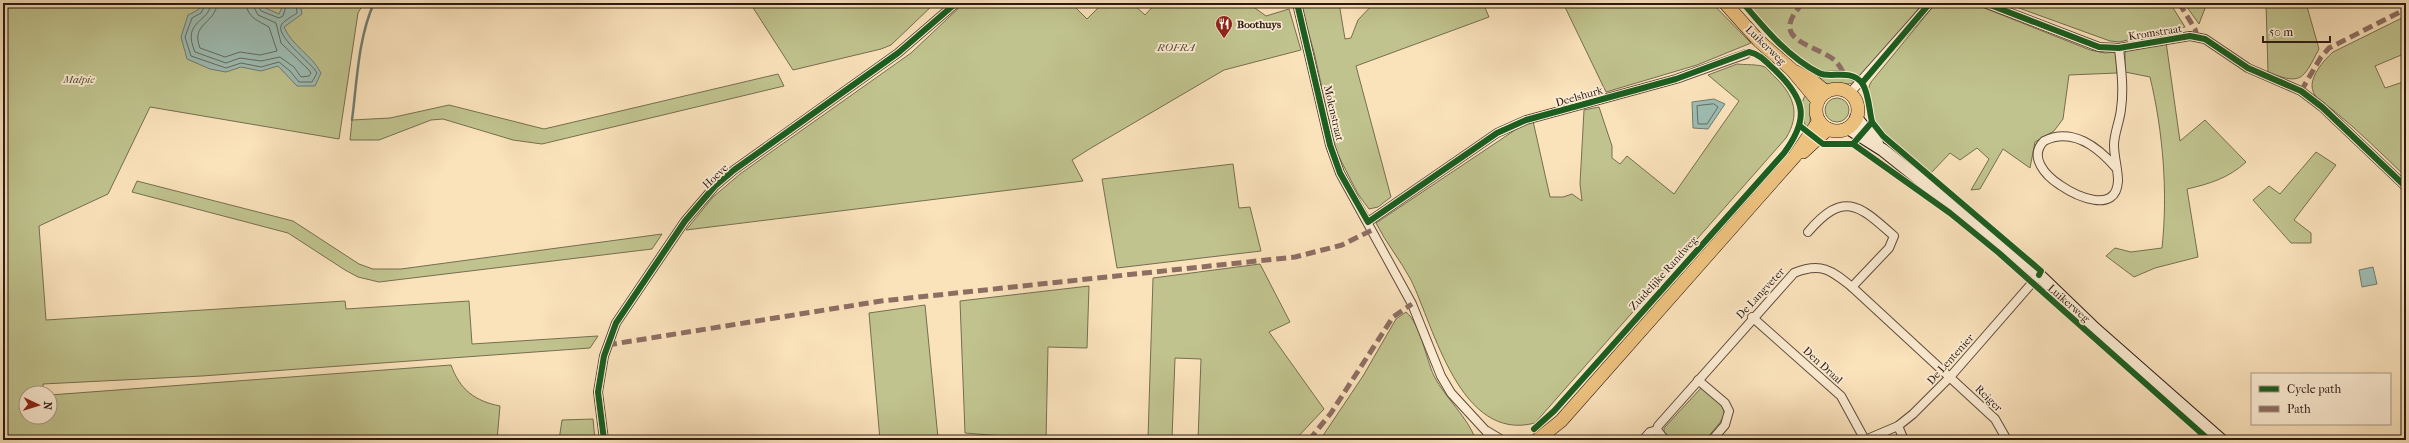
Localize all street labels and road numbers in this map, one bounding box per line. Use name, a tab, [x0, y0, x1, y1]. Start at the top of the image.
street label: Kromstraat	[2127, 22, 2183, 43]
street label: Luikerweg	[1743, 23, 1789, 68]
street label: Deelshurk	[1554, 83, 1605, 109]
street label: Molenstraat	[1321, 84, 1346, 142]
street label: Hoeve	[700, 161, 731, 191]
street label: Zuidelijke Randweg	[1627, 233, 1700, 313]
street label: De Langveter	[1733, 265, 1788, 322]
street label: Luikerweg	[2045, 282, 2092, 325]
street label: De Lentenier	[1924, 331, 1977, 387]
street label: Den Draal	[1800, 344, 1845, 387]
street label: Reiger	[1972, 382, 2005, 415]

